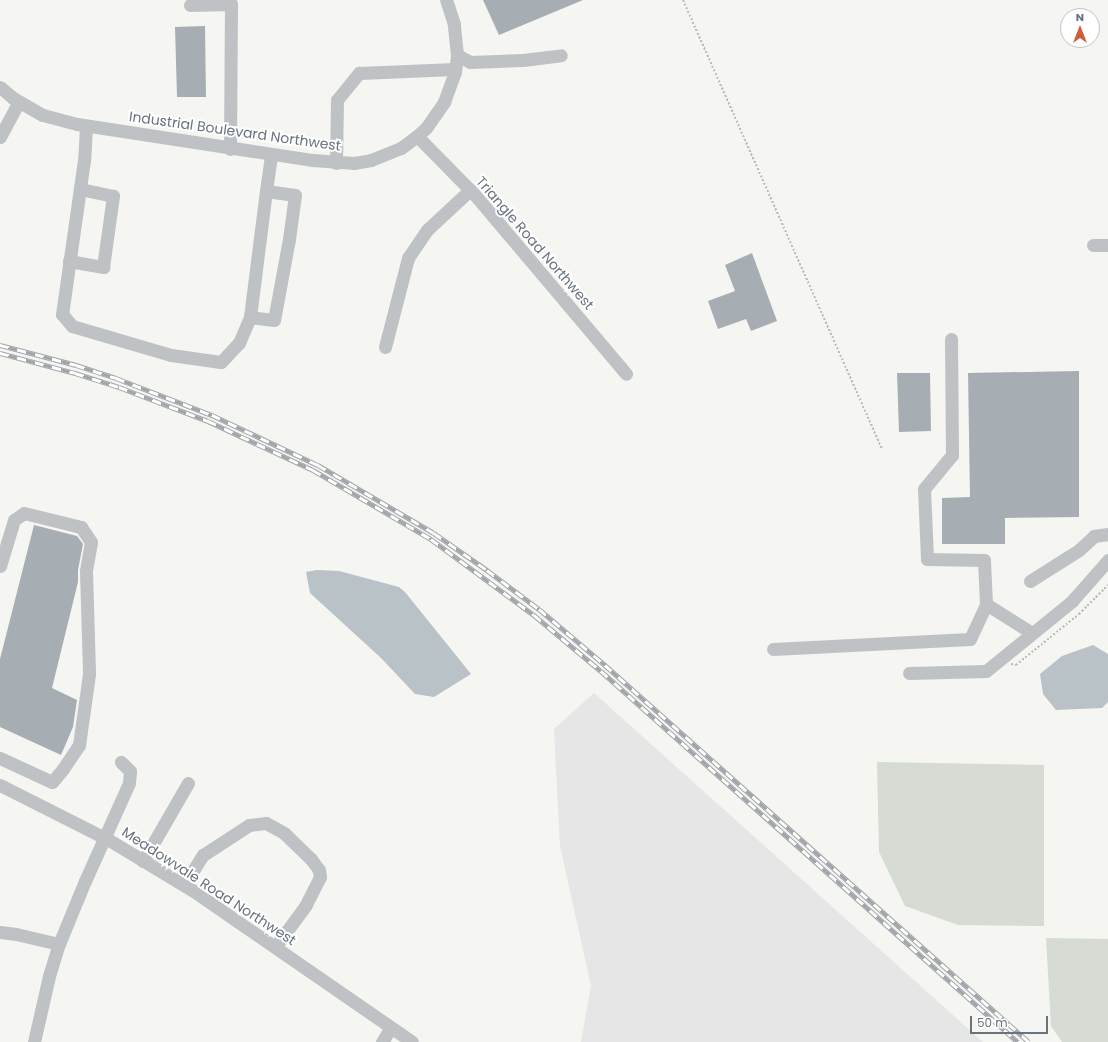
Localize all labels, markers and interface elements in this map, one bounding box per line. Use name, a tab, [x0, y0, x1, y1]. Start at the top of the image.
north arrow	[1060, 8, 1100, 48]
text: N	[1076, 9, 1084, 25]
street label: Industrial Boulevard Northwest	[128, 108, 342, 154]
street label: Triangle Road Northwest	[473, 173, 597, 313]
street label: Meadowvale Road Northwest	[119, 823, 299, 949]
scale bar	[972, 1008, 1050, 1034]
text: 50 m	[977, 1014, 1008, 1031]

